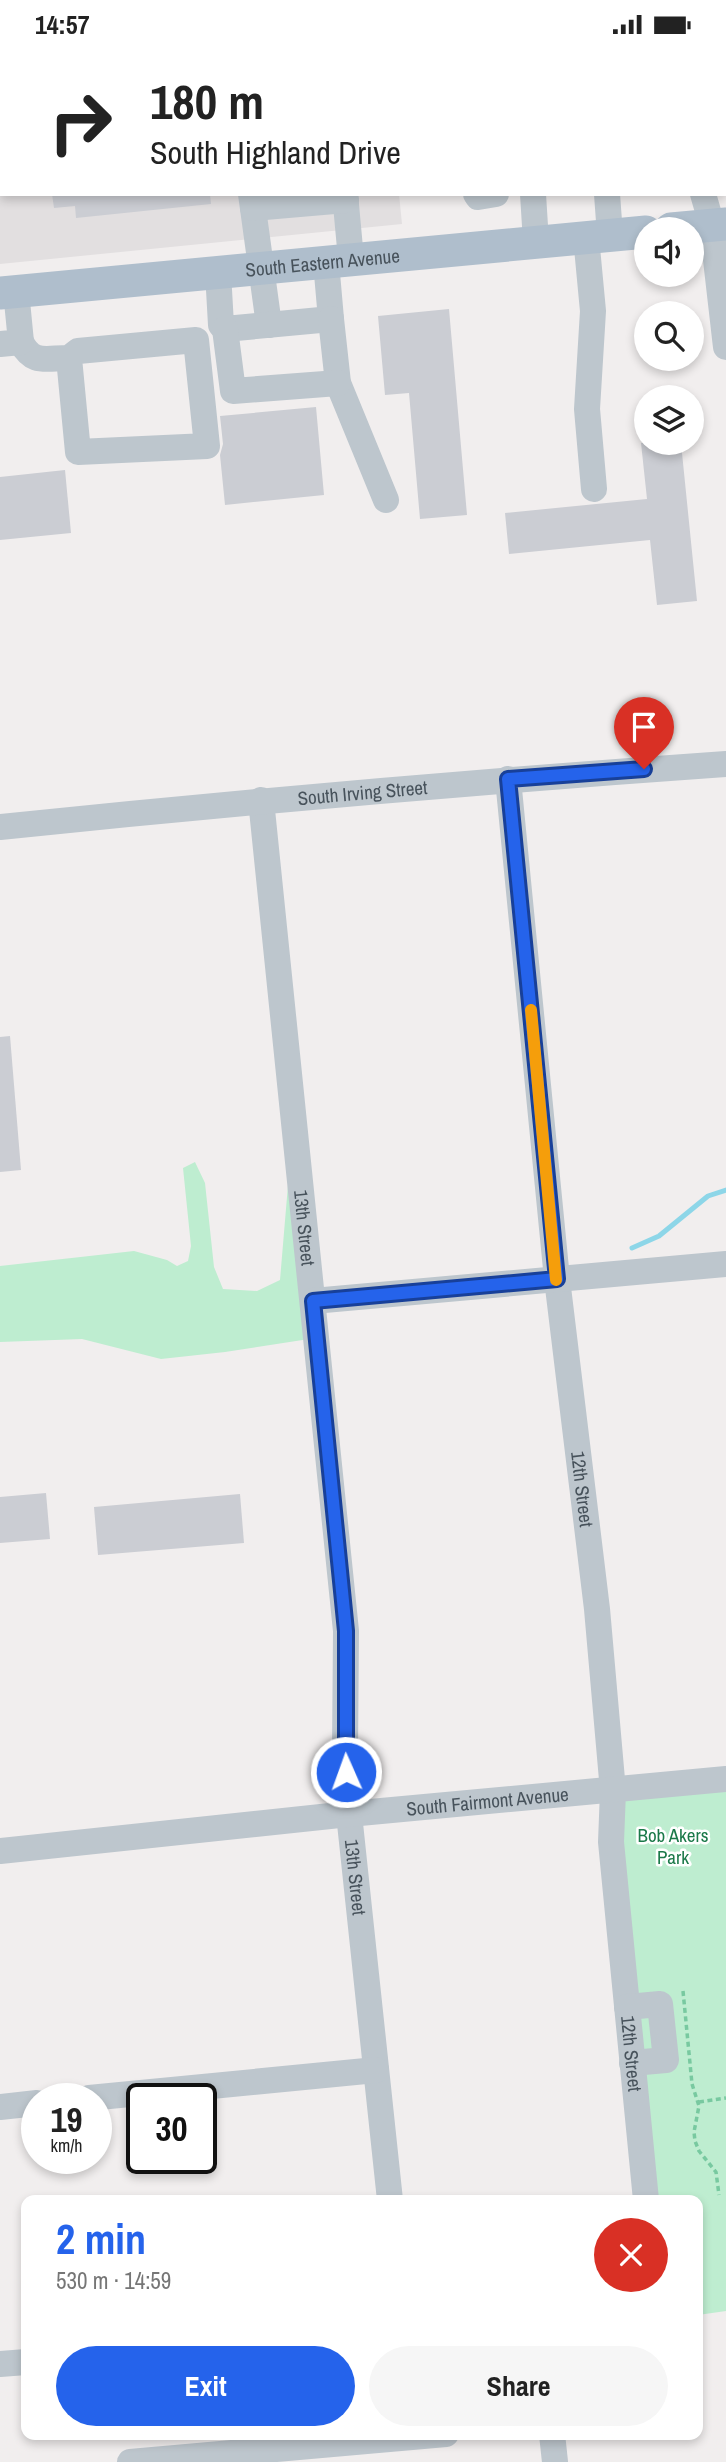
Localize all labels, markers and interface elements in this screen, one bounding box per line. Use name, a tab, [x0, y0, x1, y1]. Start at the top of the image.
text: 14:57	[35, 7, 90, 42]
text: 180 m	[150, 68, 264, 134]
icon: right	[35, 77, 126, 168]
text: South Highland Drive	[150, 131, 401, 174]
map controls	[634, 217, 704, 455]
button: sound	[634, 217, 704, 287]
street label: South Eastern Avenue	[244, 242, 401, 283]
button: search	[634, 301, 704, 371]
button: layers	[634, 385, 704, 455]
pin	[614, 697, 674, 769]
icon: arrive	[625, 708, 663, 746]
street label: South Irving Street	[296, 774, 429, 811]
street label: 13th Street	[288, 1188, 322, 1268]
street label: 12th Street	[565, 1450, 600, 1529]
position arrow	[309, 1735, 383, 1809]
street label: South Fairmont Avenue	[405, 1781, 570, 1822]
park label: Bob Akers Park	[637, 1822, 709, 1870]
street label: 13th Street	[339, 1838, 373, 1917]
street label: 12th Street	[615, 2014, 648, 2093]
speed limit sign: 30	[126, 2083, 217, 2174]
text: 19	[51, 2096, 82, 2143]
text: km/h	[51, 2133, 83, 2158]
text: 2 min	[56, 2211, 146, 2267]
button: close	[594, 2218, 668, 2292]
text: 530 m · 14:59	[56, 2265, 171, 2296]
button: Exit	[56, 2346, 355, 2426]
button: Share	[369, 2346, 668, 2426]

